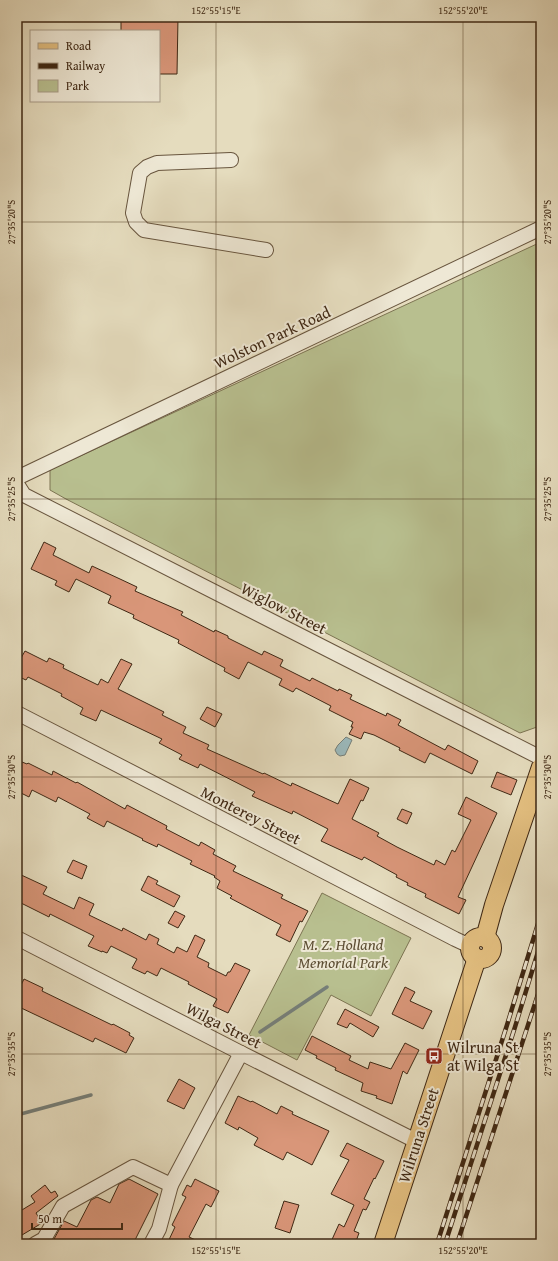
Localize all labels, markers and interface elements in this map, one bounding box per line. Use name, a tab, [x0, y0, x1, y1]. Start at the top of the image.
text: 152°55'15"E	[191, 3, 241, 18]
text: 152°55'20"E	[438, 3, 488, 18]
legend	[30, 30, 160, 102]
text: Road	[66, 37, 92, 54]
text: Railway	[66, 57, 105, 74]
text: Park	[66, 77, 90, 94]
text: 27°35'20"S	[4, 200, 19, 244]
text: 27°35'20"S	[540, 200, 555, 244]
street label: Wolston Park Road	[210, 299, 335, 375]
text: 27°35'25"S	[4, 477, 19, 521]
text: 27°35'25"S	[540, 477, 555, 521]
street label: Wiglow Street	[237, 576, 332, 640]
text: 27°35'30"S	[4, 755, 19, 799]
text: 27°35'30"S	[540, 755, 555, 799]
street label: Monterey Street	[197, 780, 305, 851]
park label: M. Z. Holland Memorial Park	[298, 932, 389, 974]
street label: Wilga Street	[182, 996, 266, 1054]
text: 27°35'35"S	[4, 1032, 19, 1076]
text: 27°35'35"S	[540, 1032, 555, 1076]
place label: Wilruna St at Wilga St	[447, 1035, 519, 1077]
bus stop icon: Wilruna St at Wilga St	[424, 1046, 444, 1066]
street label: Wilruna Street	[391, 1084, 445, 1185]
scale bar	[32, 1205, 122, 1231]
text: 50 m	[38, 1210, 62, 1227]
text: 152°55'15"E	[191, 1243, 241, 1258]
text: 152°55'20"E	[438, 1243, 488, 1258]

